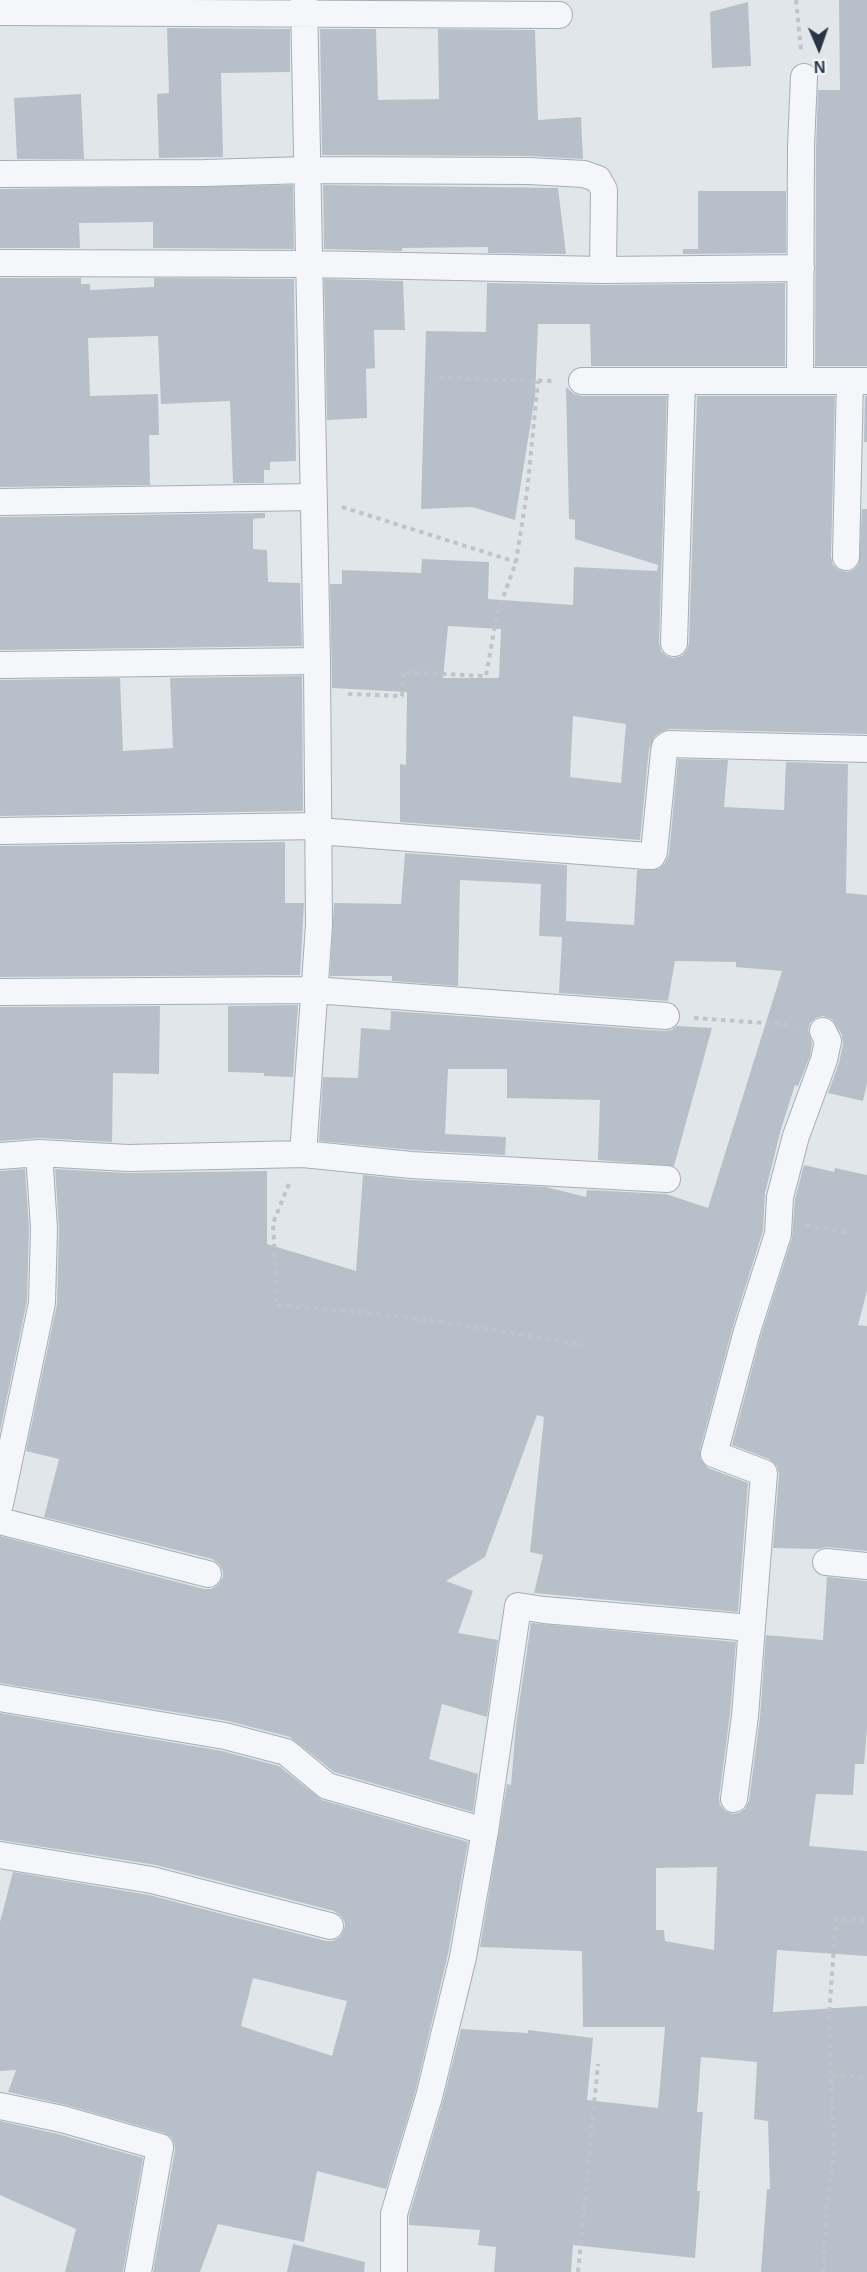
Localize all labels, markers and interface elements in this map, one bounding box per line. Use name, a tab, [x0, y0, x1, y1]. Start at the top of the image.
north arrow	[789, 18, 849, 78]
text: N	[814, 58, 826, 75]

